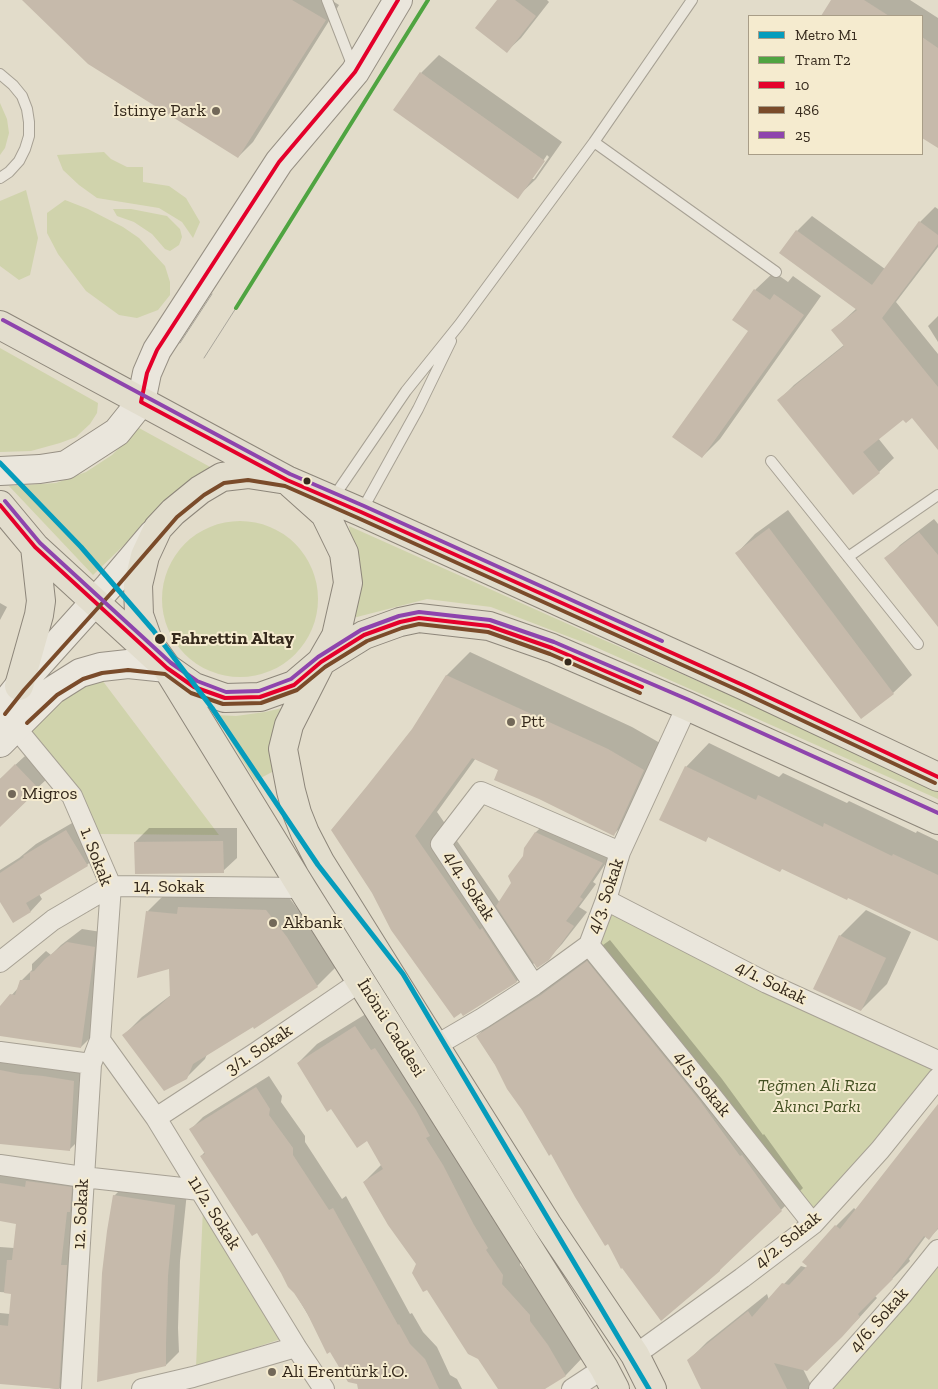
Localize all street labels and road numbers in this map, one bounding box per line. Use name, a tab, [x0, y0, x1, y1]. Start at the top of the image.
street label: 1. Sokak	[75, 825, 117, 889]
street label: 4/4. Sokak	[438, 847, 500, 925]
street label: 4/3. Sokak	[583, 855, 629, 937]
street label: 14. Sokak	[134, 876, 204, 898]
street label: 4/1. Sokak	[732, 956, 810, 1010]
street label: İnönü Caddesi	[352, 975, 430, 1081]
street label: 3/1. Sokak	[221, 1020, 297, 1080]
street label: 4/5. Sokak	[669, 1047, 735, 1121]
street label: 11/2. Sokak	[183, 1172, 245, 1254]
street label: 12. Sokak	[68, 1178, 94, 1250]
street label: 4/2. Sokak	[751, 1207, 825, 1273]
street label: 4/6. Sokak	[845, 1283, 913, 1357]

